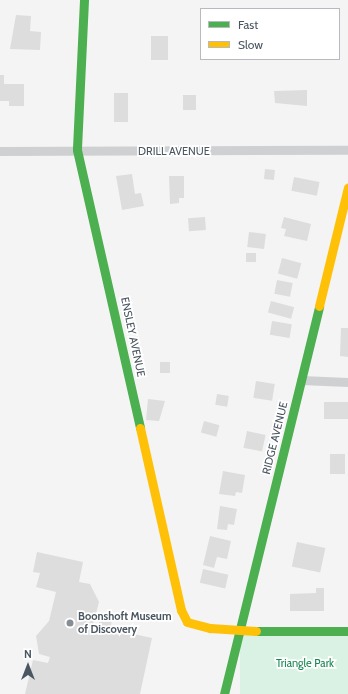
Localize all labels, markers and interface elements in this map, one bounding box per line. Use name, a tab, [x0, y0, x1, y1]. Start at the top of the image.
legend	[200, 8, 340, 60]
text: Fast	[238, 17, 258, 32]
text: Slow	[238, 37, 263, 52]
street label: DRILL AVENUE	[138, 144, 210, 158]
street label: ENSLEY AVENUE	[118, 296, 148, 378]
street label: RIDGE AVENUE	[260, 400, 290, 476]
place label: Boonshoft Museum of Discovery	[78, 610, 171, 636]
marker: Boonshoft Museum of Discovery	[65, 618, 75, 628]
north arrow	[8, 646, 48, 686]
text: N	[24, 647, 32, 661]
park label: Triangle Park	[276, 656, 334, 670]

